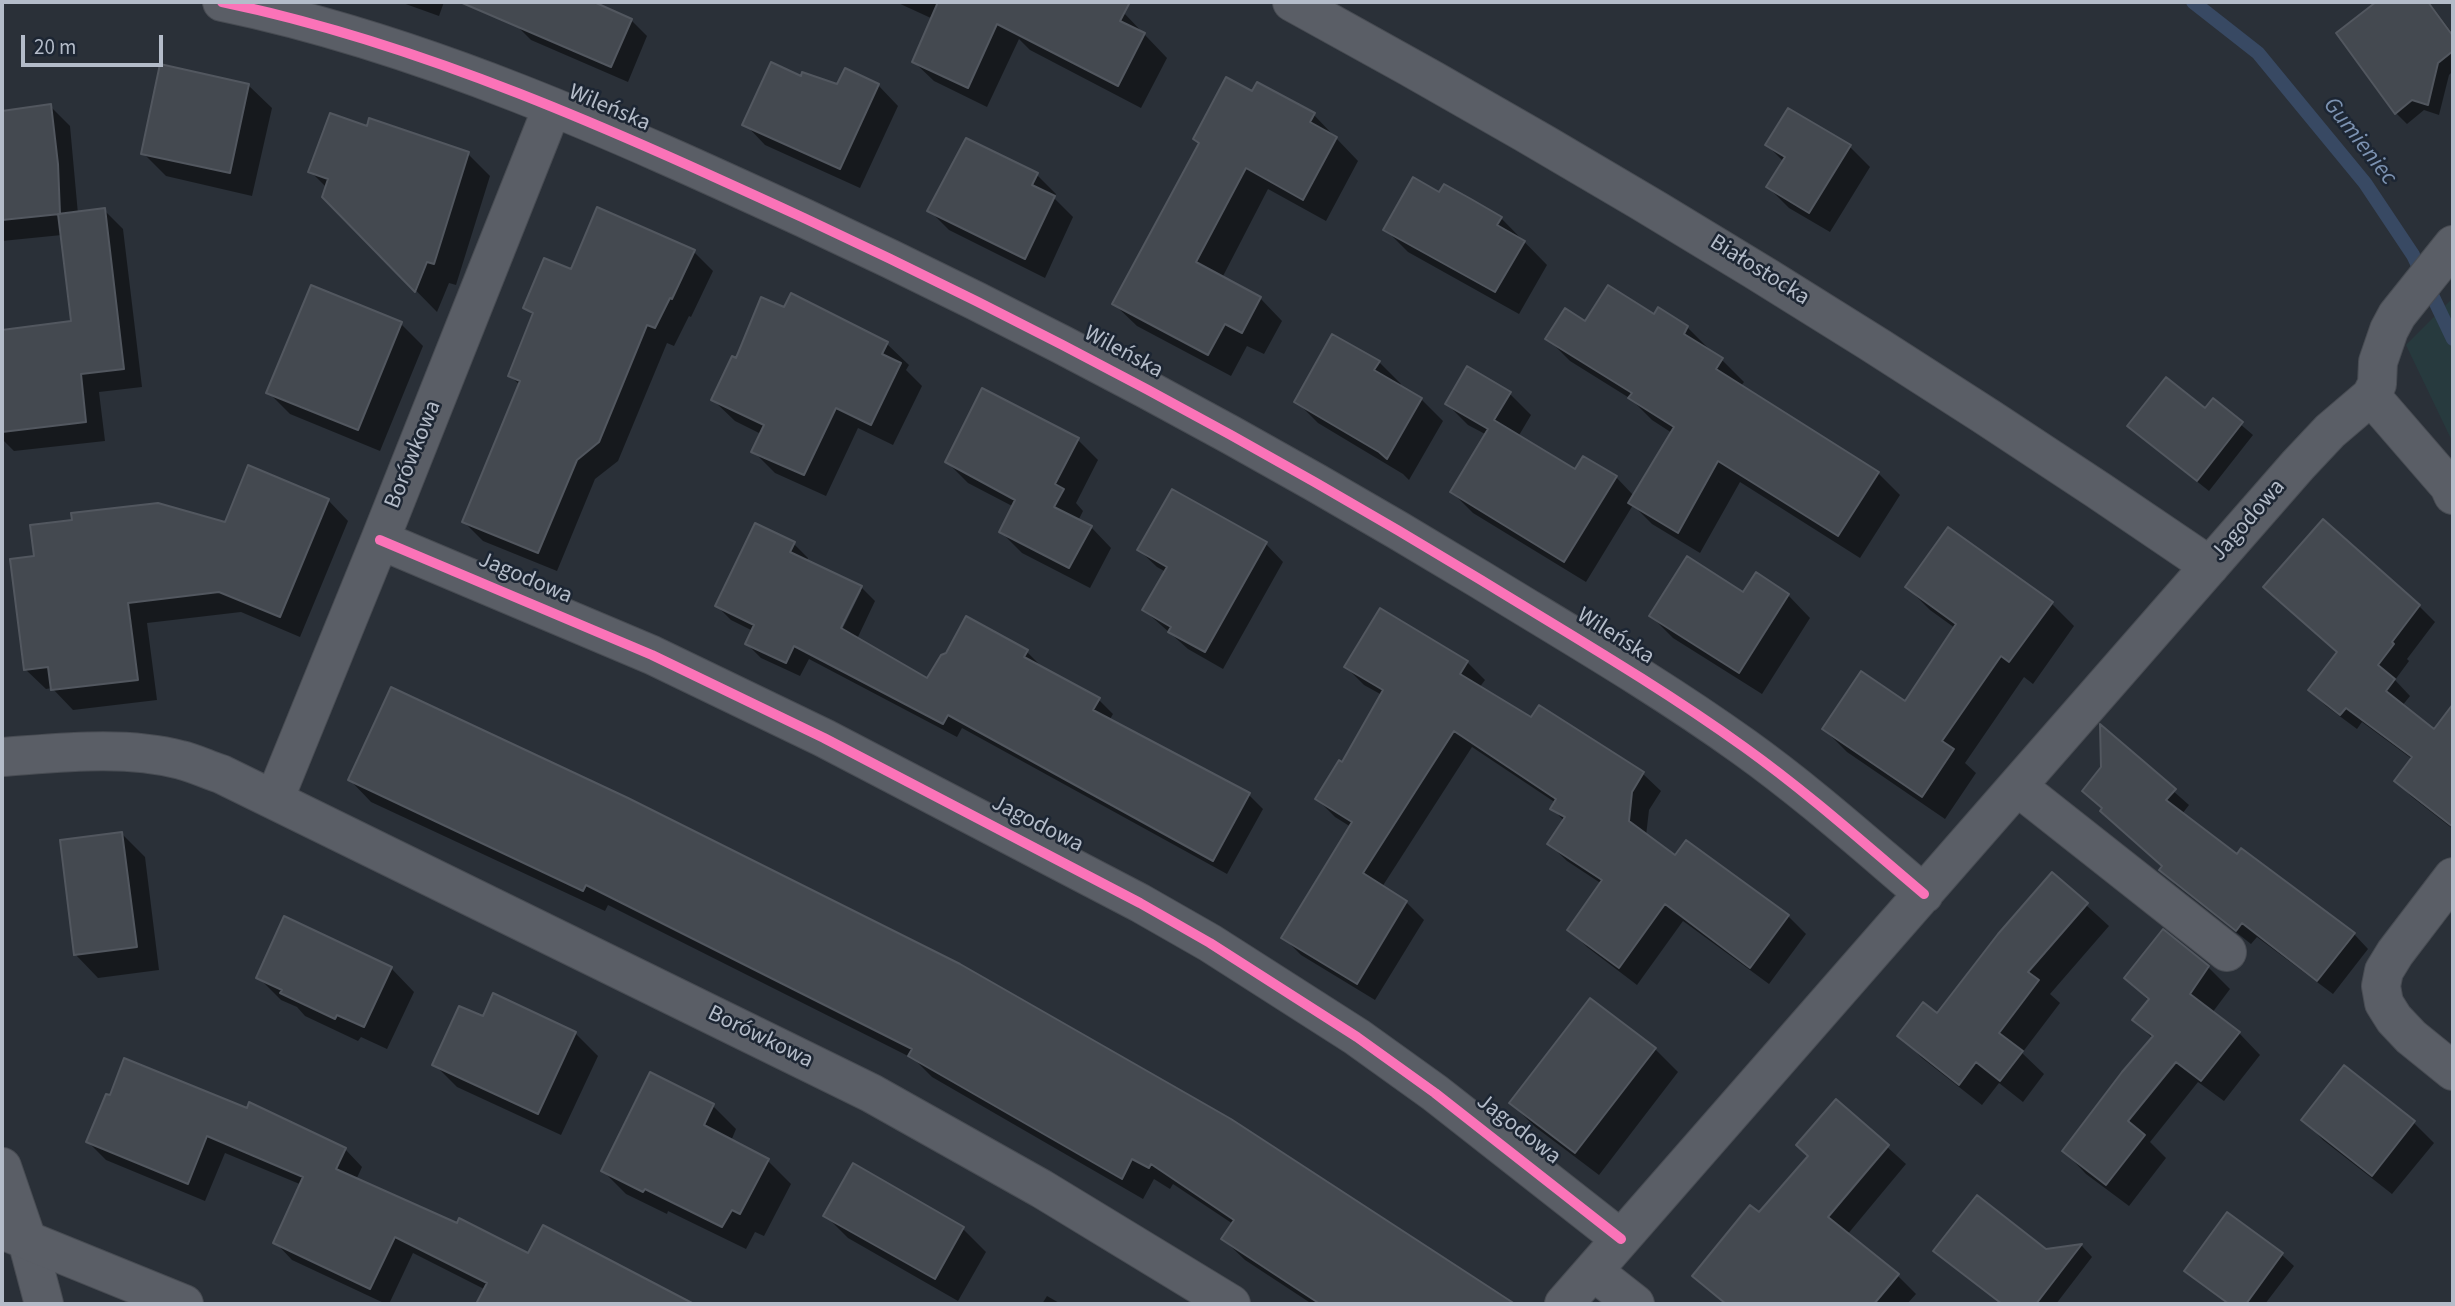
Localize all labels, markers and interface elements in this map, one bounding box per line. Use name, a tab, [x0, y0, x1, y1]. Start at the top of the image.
scale bar	[24, 21, 166, 65]
text: 20 m	[34, 32, 76, 62]
street label: Wileńska	[564, 80, 654, 138]
water label: Gumieniec	[2316, 92, 2402, 192]
street label: Białostocka	[1704, 230, 1814, 312]
street label: Wileńska	[1079, 321, 1167, 385]
street label: Borówkowa	[380, 397, 448, 513]
street label: Jagodowa	[2206, 474, 2292, 568]
street label: Jagodowa	[474, 547, 576, 611]
street label: Wileńska	[1571, 603, 1659, 671]
street label: Jagodowa	[986, 790, 1088, 860]
street label: Borówkowa	[703, 1001, 817, 1075]
street label: Jagodowa	[1470, 1089, 1566, 1171]

